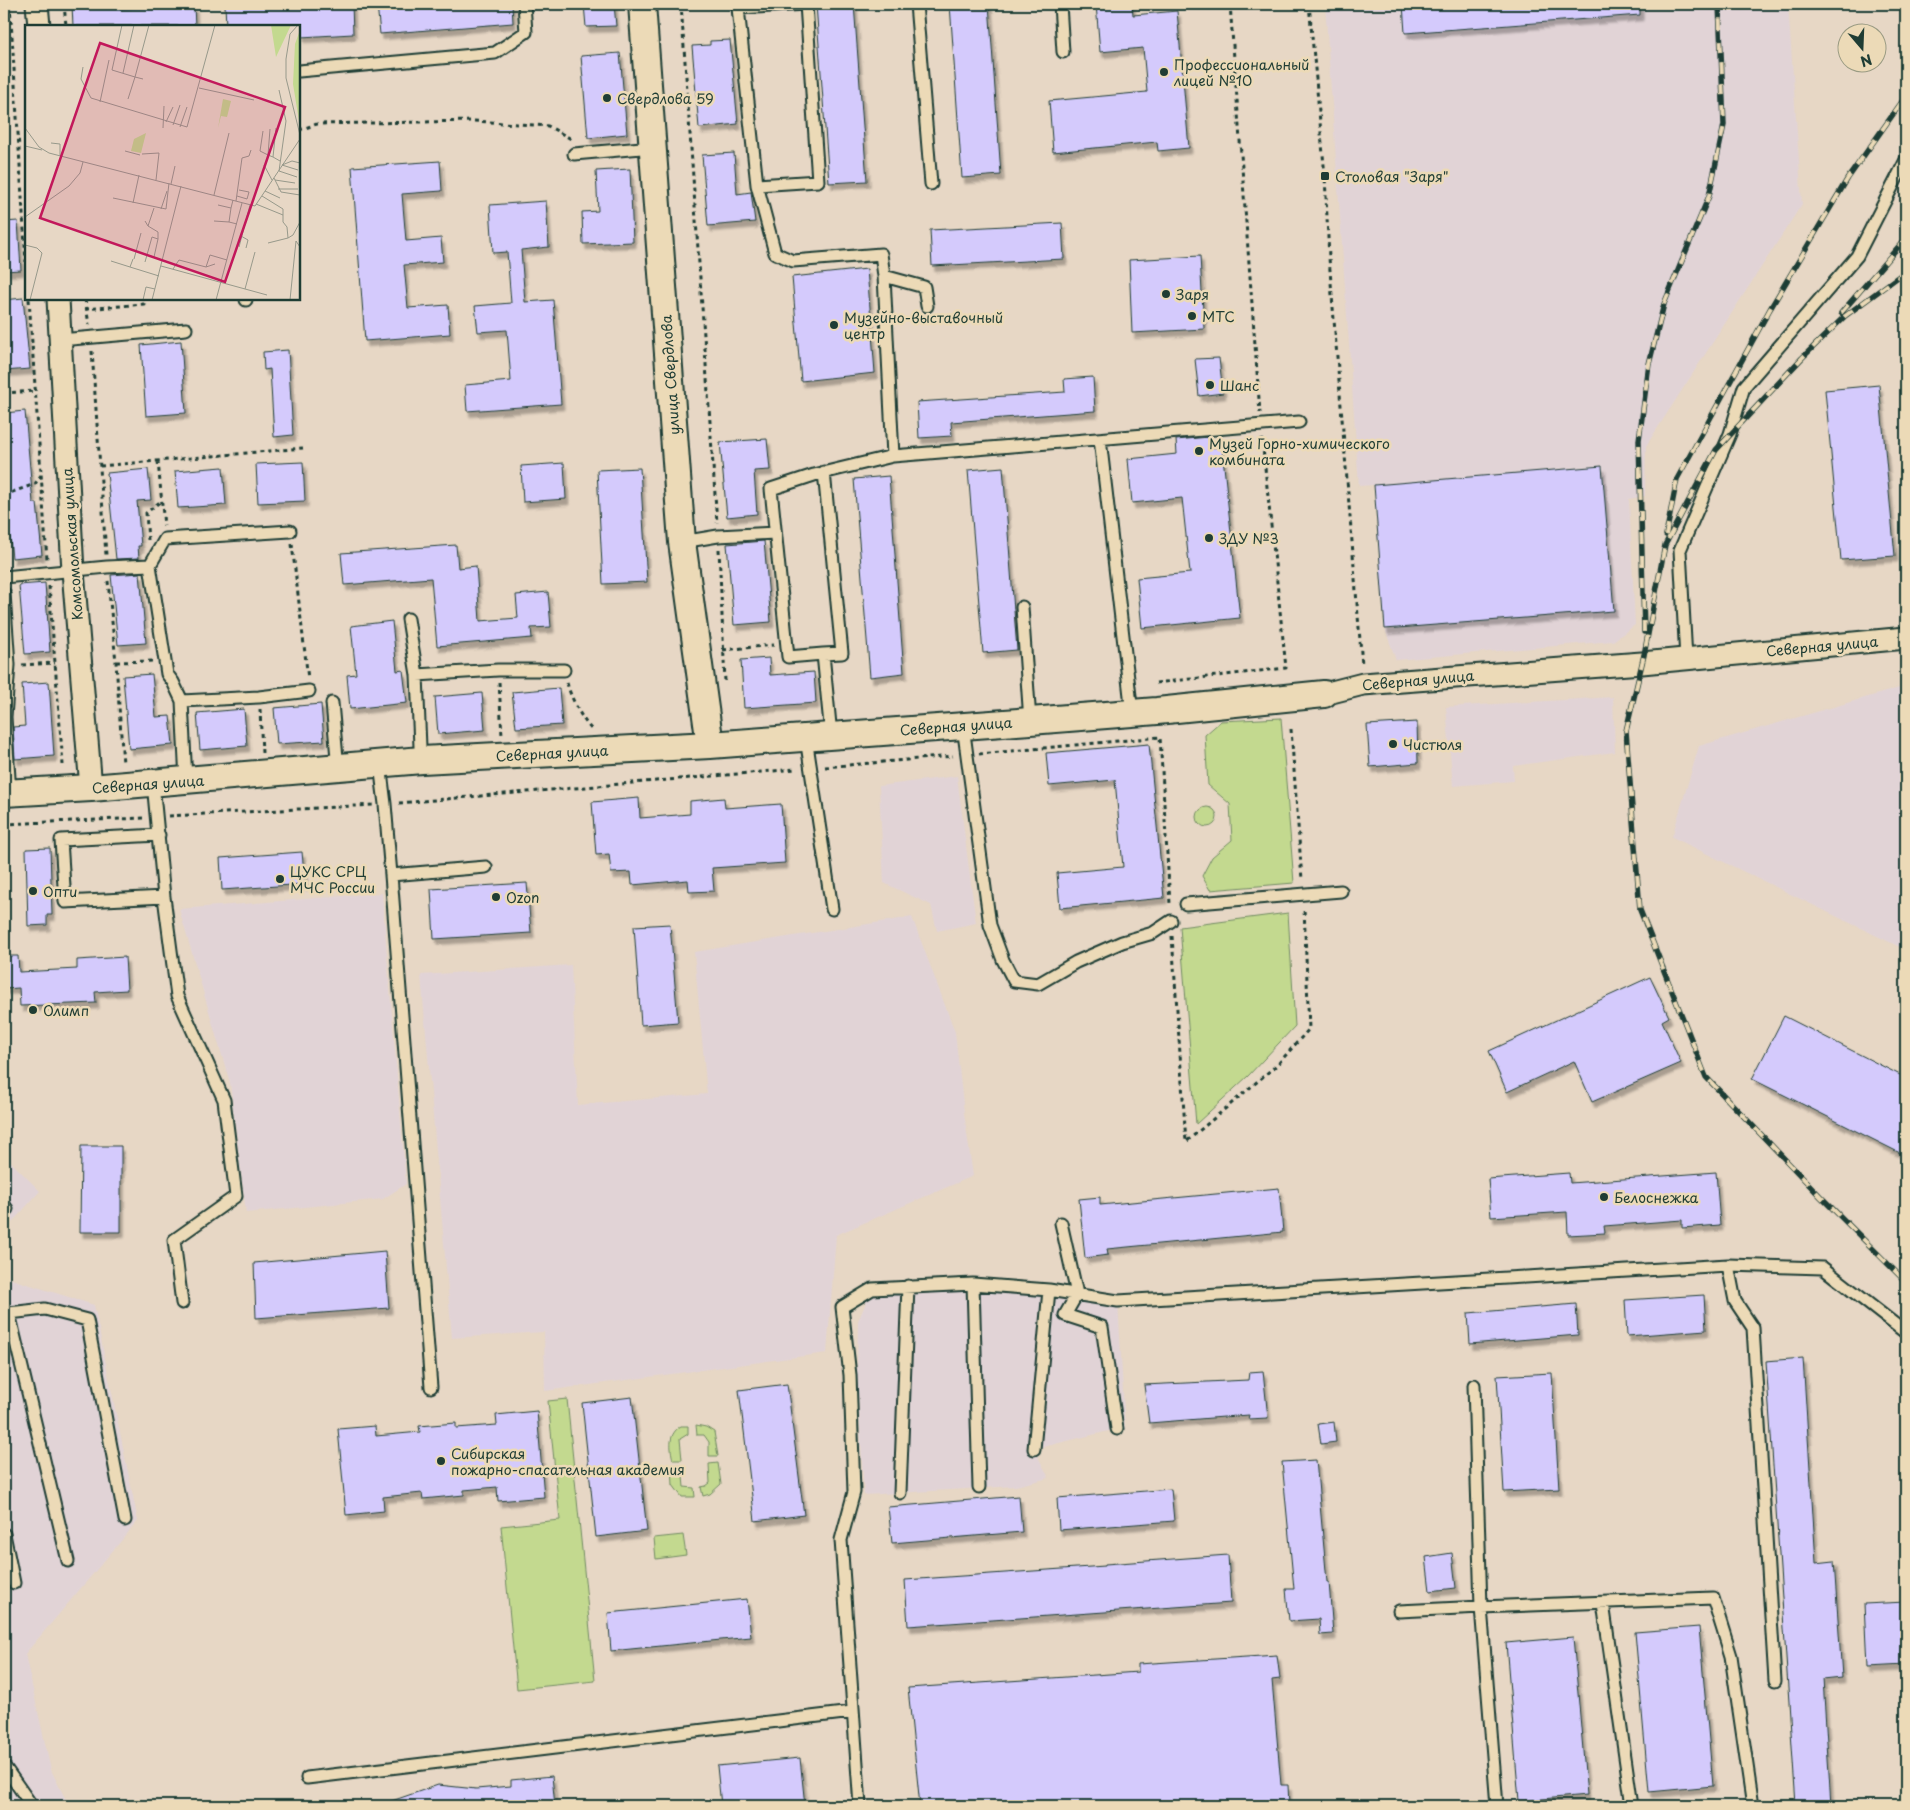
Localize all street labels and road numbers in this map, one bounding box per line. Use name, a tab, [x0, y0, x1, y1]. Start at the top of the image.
street label: улица Свердлова	[655, 314, 685, 436]
street label: Комсомольская улица	[56, 467, 88, 621]
street label: Северная улица	[1765, 631, 1879, 661]
street label: Северная улица	[1361, 665, 1475, 695]
street label: Северная улица	[899, 712, 1013, 740]
street label: Северная улица	[495, 740, 609, 766]
street label: Северная улица	[91, 770, 205, 798]

